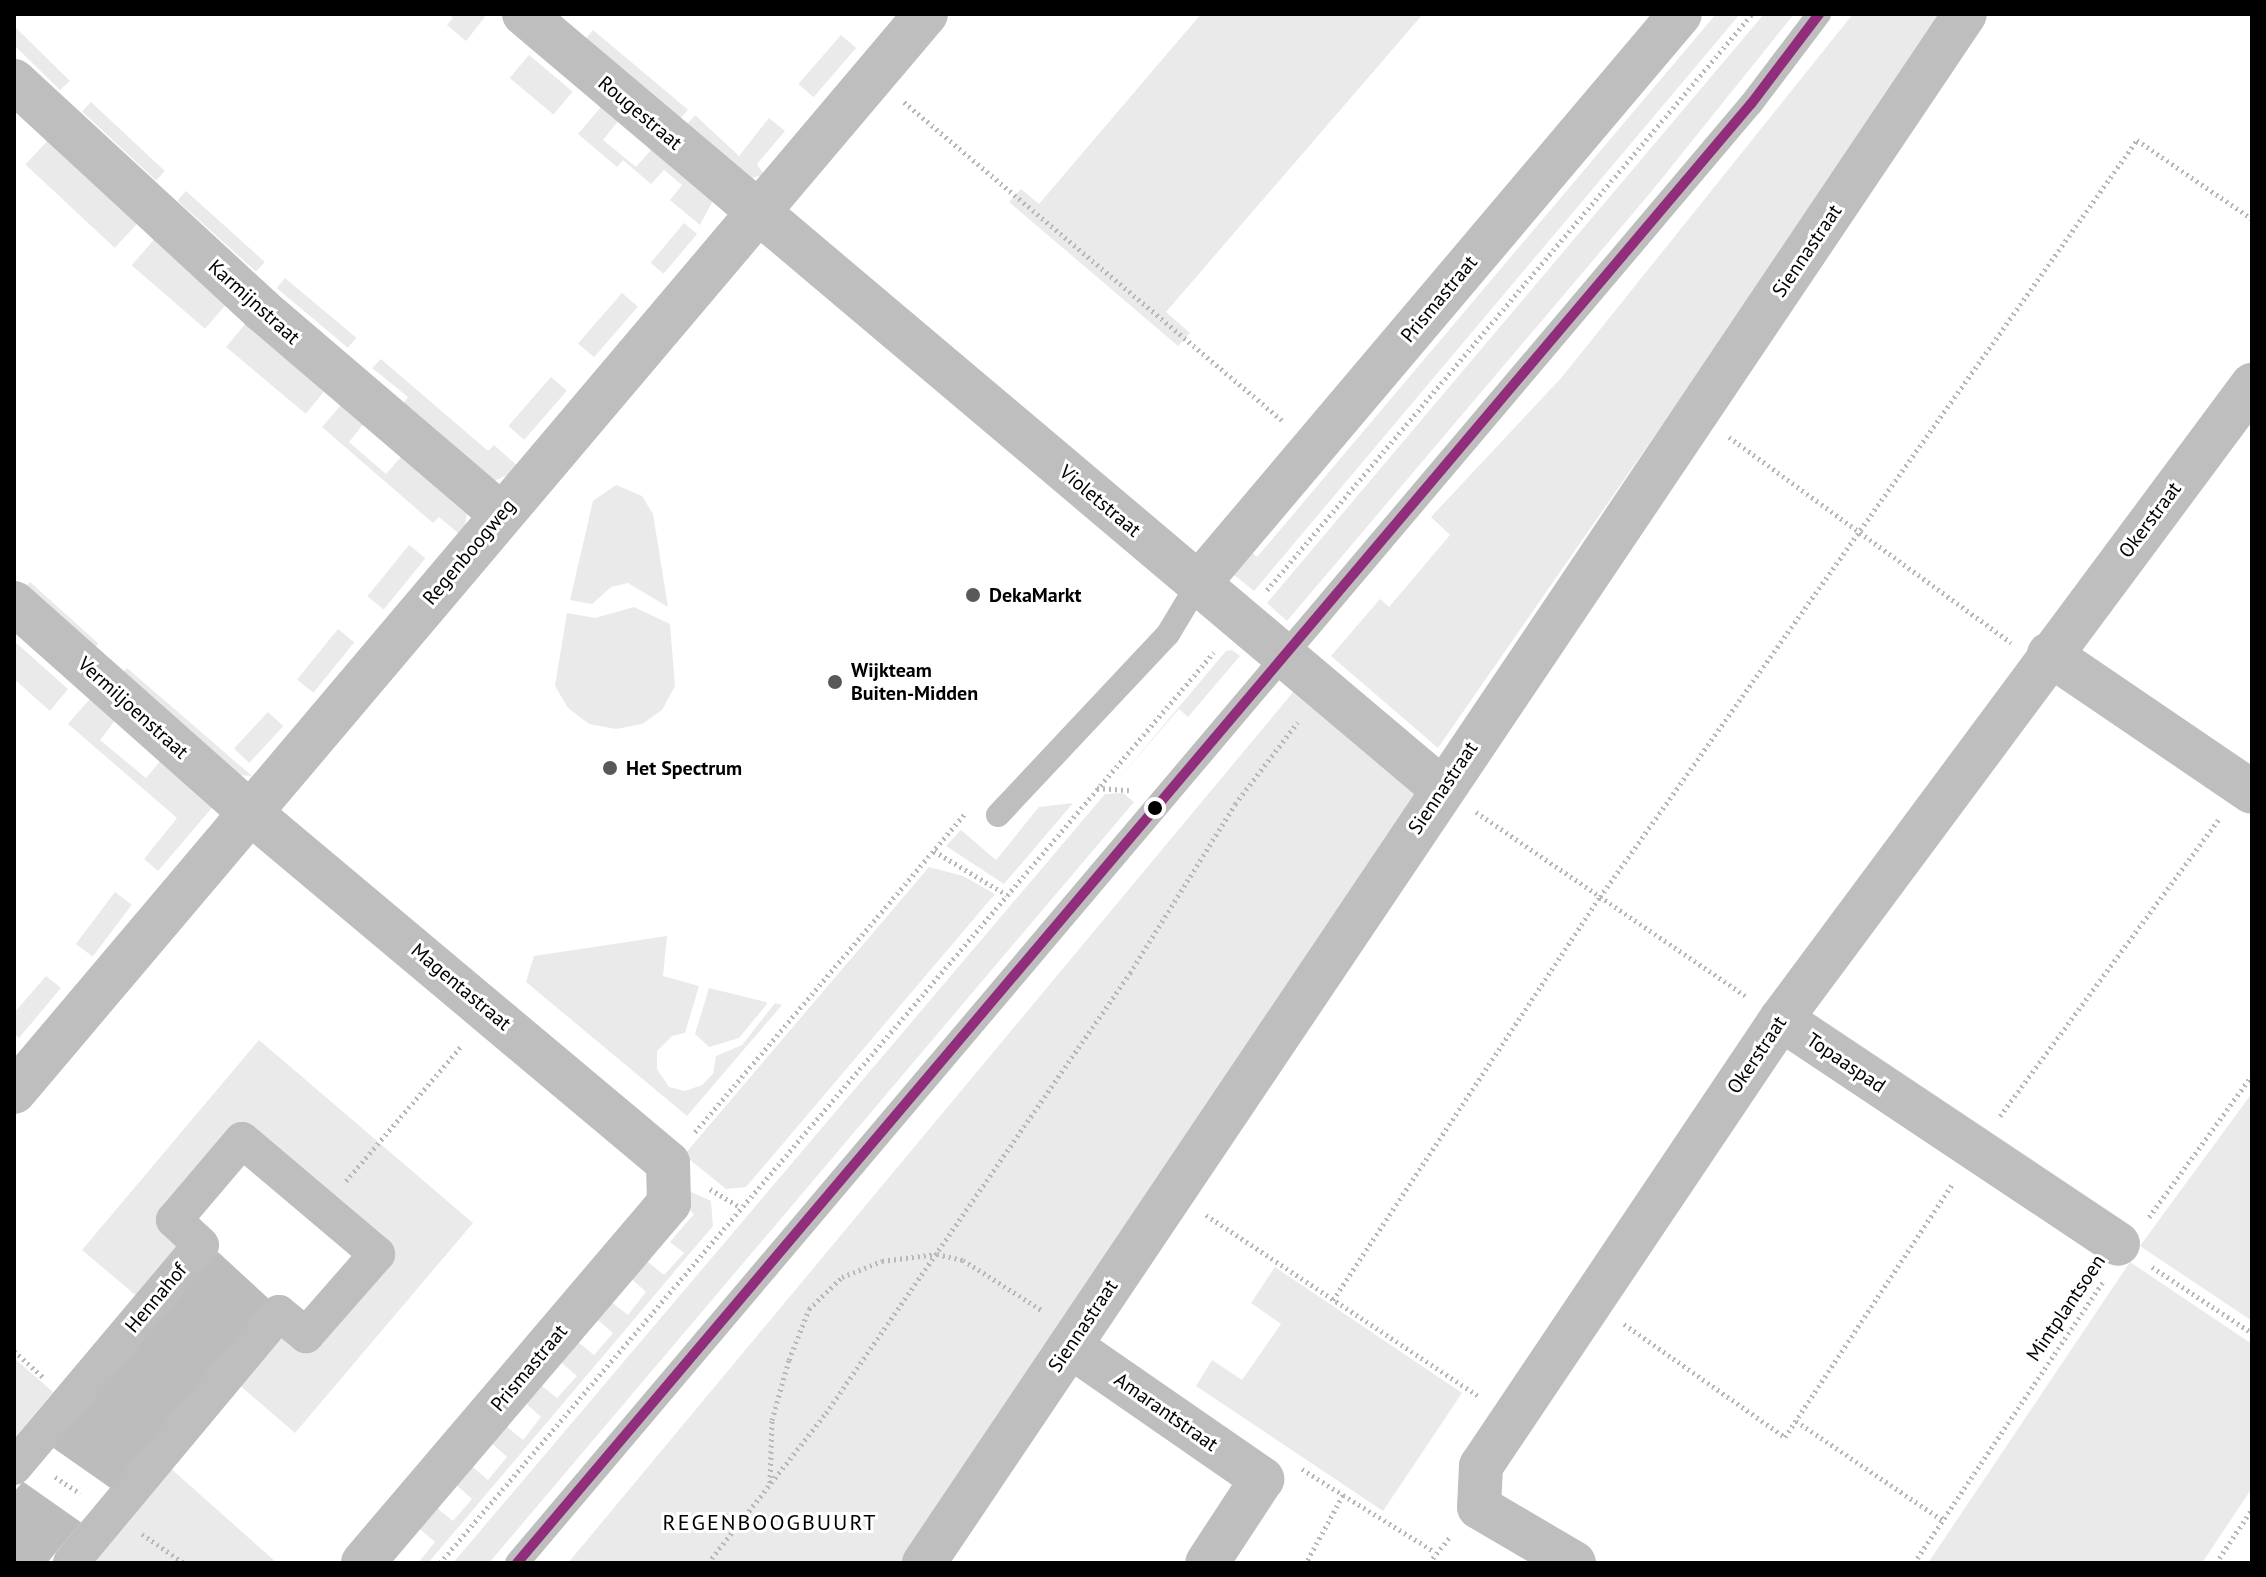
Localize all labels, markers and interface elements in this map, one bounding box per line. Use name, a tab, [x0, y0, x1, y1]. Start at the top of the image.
street label: Rougestraat	[593, 71, 687, 155]
street label: Siennastraat	[1767, 200, 1847, 302]
street label: Prismastraat	[1396, 251, 1482, 347]
street label: Karmijnstraat	[203, 255, 305, 349]
street label: Violetstraat	[1054, 460, 1146, 542]
street label: Okerstraat	[2114, 477, 2186, 563]
street label: Regenboogweg	[418, 494, 520, 610]
place label: DekaMarkt	[989, 583, 1082, 607]
marker: DekaMarkt	[964, 586, 982, 604]
street label: Vermiljoenstraat	[73, 652, 193, 764]
place label: Wijkteam Buiten-Midden	[851, 658, 978, 705]
marker: Wijkteam Buiten-Midden	[826, 673, 844, 691]
street label: Siennastraat	[1403, 737, 1483, 839]
place label: Het Spectrum	[626, 756, 742, 780]
marker: Het Spectrum	[601, 759, 619, 777]
unlabelled marker	[1147, 800, 1163, 816]
street label: Magentastraat	[406, 938, 516, 1036]
street label: Okerstraat	[1722, 1012, 1792, 1098]
street label: Topaaspad	[1802, 1028, 1890, 1098]
street label: Mintplantsoen	[2022, 1250, 2110, 1366]
street label: Hennahof	[120, 1258, 192, 1338]
street label: Siennastraat	[1043, 1275, 1123, 1377]
street label: Prismastraat	[486, 1320, 572, 1416]
street label: Amarantstraat	[1110, 1367, 1222, 1457]
district label: REGENBOOGBUURT	[663, 1510, 877, 1536]

